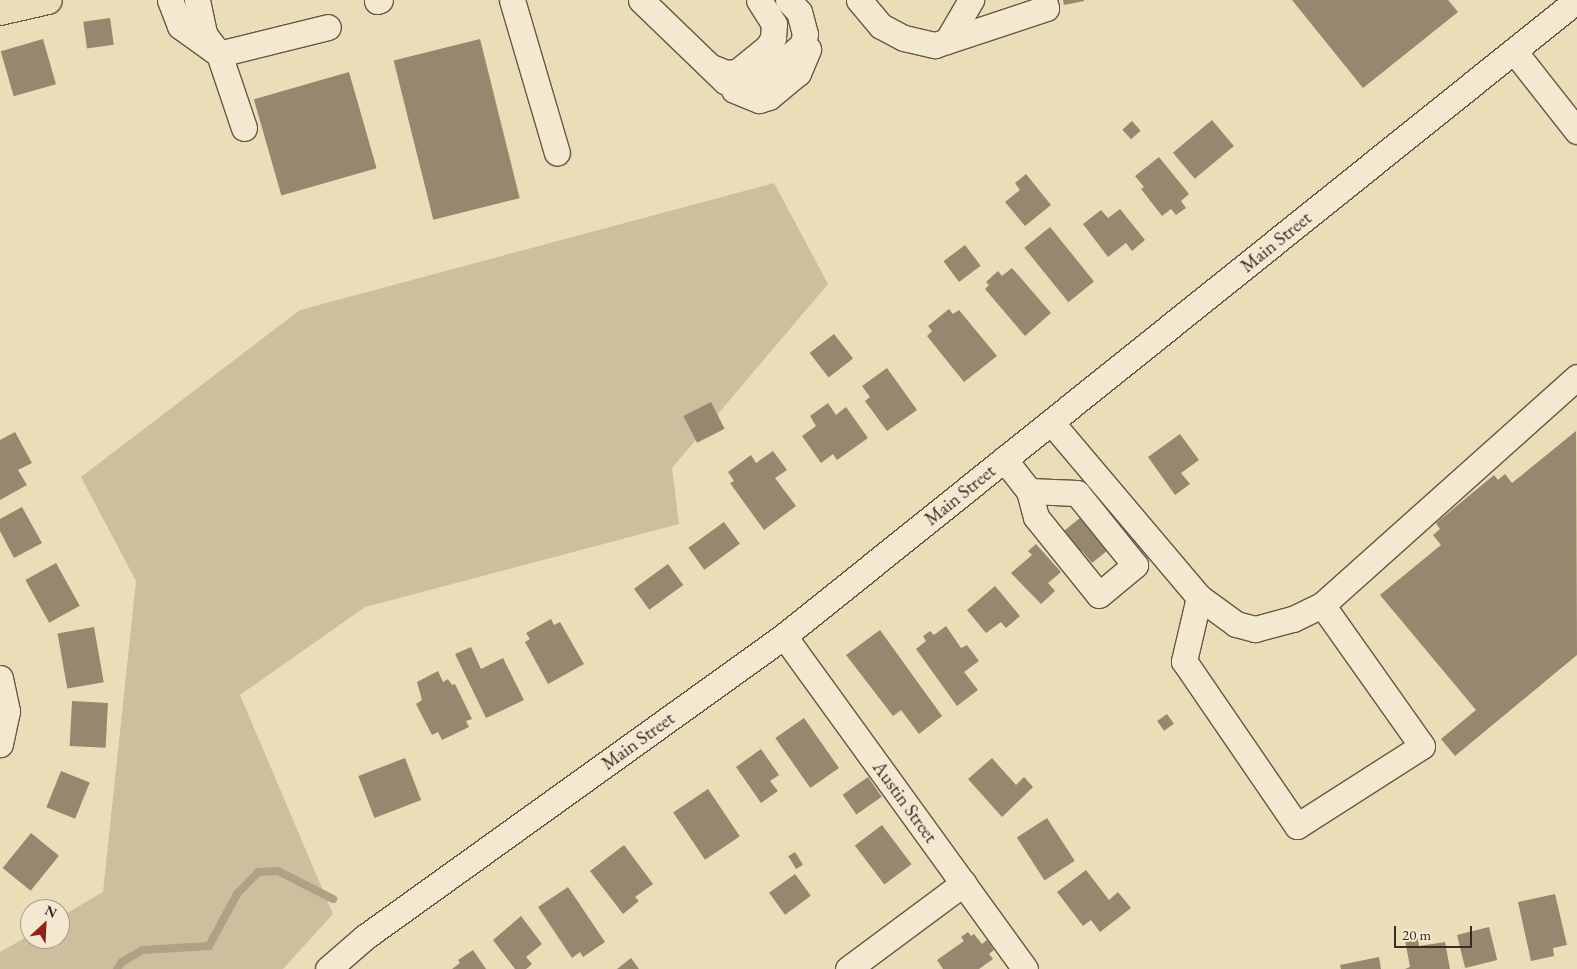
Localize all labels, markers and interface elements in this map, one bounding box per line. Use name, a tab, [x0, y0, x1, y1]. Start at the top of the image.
street label: Main Street	[1236, 207, 1316, 277]
street label: Main Street	[920, 460, 1000, 530]
street label: Main Street	[597, 707, 679, 775]
street label: Austin Street	[868, 757, 942, 847]
north arrow	[20, 899, 70, 949]
text: N	[42, 901, 60, 922]
scale bar	[1397, 916, 1474, 948]
text: 20 m	[1402, 925, 1431, 944]

